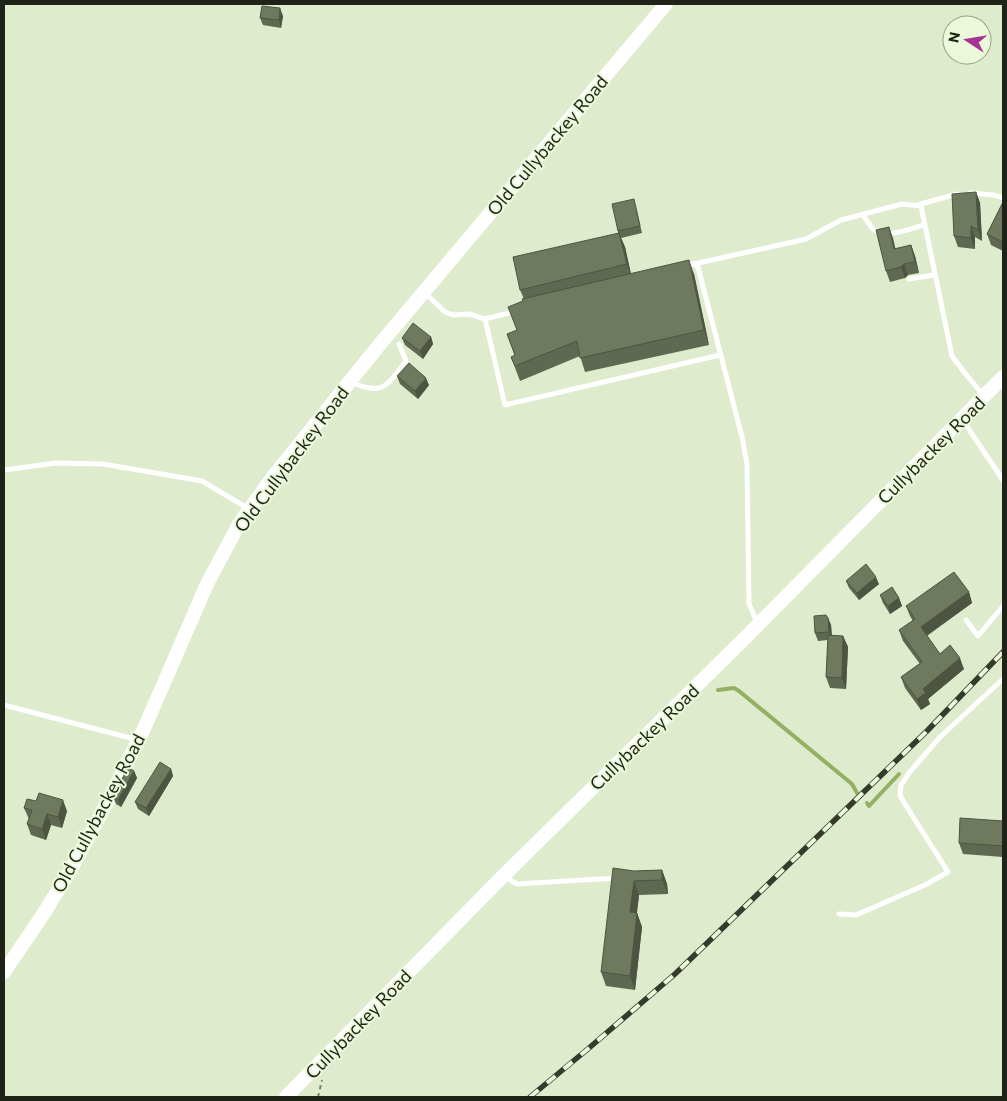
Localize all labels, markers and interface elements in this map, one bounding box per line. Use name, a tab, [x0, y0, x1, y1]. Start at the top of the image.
north arrow	[942, 15, 992, 65]
text: N	[944, 30, 963, 44]
street label: Old Cullybackey Road	[482, 70, 612, 220]
street label: Old Cullybackey Road	[229, 382, 353, 536]
street label: Cullybackey Road	[873, 392, 989, 508]
street label: Cullybackey Road	[585, 679, 703, 795]
street label: Old Cullybackey Road	[47, 730, 149, 896]
street label: Cullybackey Road	[300, 965, 416, 1083]

